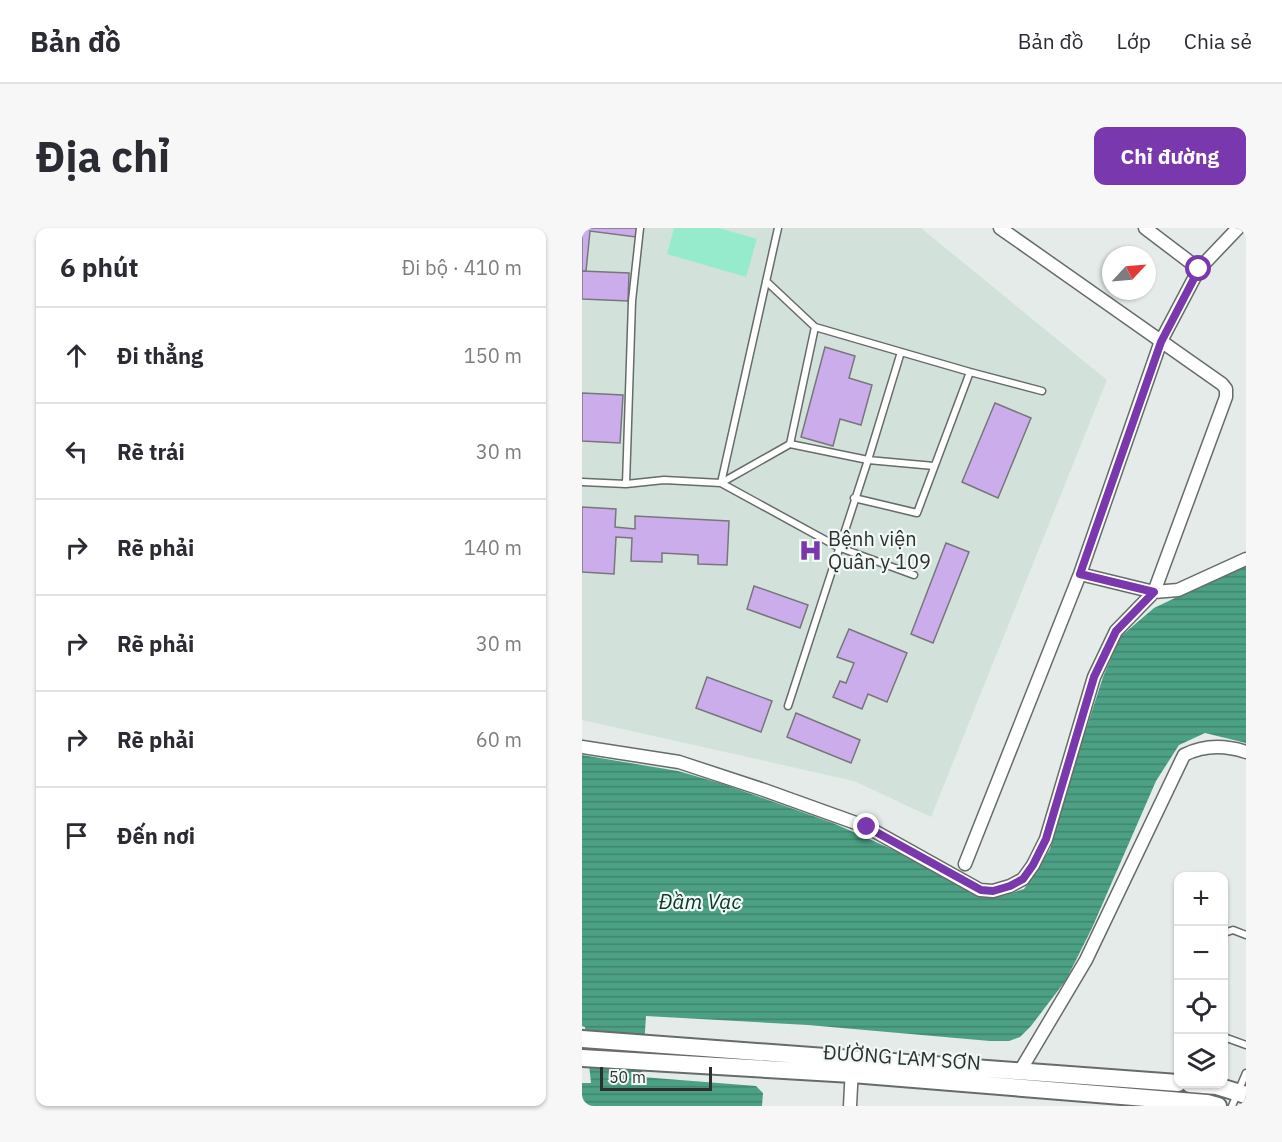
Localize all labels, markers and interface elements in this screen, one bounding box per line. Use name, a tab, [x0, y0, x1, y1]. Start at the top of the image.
text: Bản đồ	[30, 23, 121, 60]
text: Bản đồ	[1018, 27, 1084, 55]
text: Lớp	[1117, 27, 1151, 55]
text: Chia sẻ	[1184, 27, 1252, 55]
button: Chỉ đường	[1094, 127, 1246, 185]
text: Địa chỉ	[36, 129, 170, 184]
north arrow	[1102, 246, 1156, 300]
text: 6 phút	[60, 250, 139, 284]
text: Đi bộ · 410 m	[402, 254, 522, 281]
route start	[1185, 255, 1211, 281]
icon: ahead	[60, 339, 93, 372]
text: Đi thẳng	[117, 341, 203, 370]
text: 150 m	[464, 342, 522, 369]
icon: left	[60, 435, 93, 468]
text: Rẽ trái	[117, 437, 185, 466]
text: 30 m	[476, 438, 522, 465]
place label: Bệnh viện Quân y 109	[828, 525, 931, 575]
icon: right	[60, 531, 93, 564]
text: Rẽ phải	[117, 533, 194, 562]
text: 140 m	[464, 534, 522, 561]
hospital icon: Bệnh viện Quân y 109	[797, 537, 823, 563]
icon: right	[60, 627, 93, 660]
text: Rẽ phải	[117, 629, 194, 658]
text: 30 m	[476, 630, 522, 657]
icon: right	[60, 723, 93, 756]
text: Rẽ phải	[117, 725, 194, 754]
text: 60 m	[476, 726, 522, 753]
route end	[853, 813, 879, 839]
icon: arrive	[60, 819, 93, 852]
text: Đến nơi	[117, 821, 195, 850]
map controls	[1174, 872, 1228, 1088]
button: +	[1174, 872, 1228, 926]
water label: Đầm Vạc	[658, 887, 742, 915]
button: −	[1174, 926, 1228, 980]
button: locate	[1174, 980, 1228, 1034]
button: layers	[1174, 1034, 1228, 1088]
street label: ĐƯỜNG LAM SƠN	[822, 1038, 982, 1076]
scale bar	[600, 1064, 712, 1092]
text: 50 m	[609, 1067, 646, 1087]

